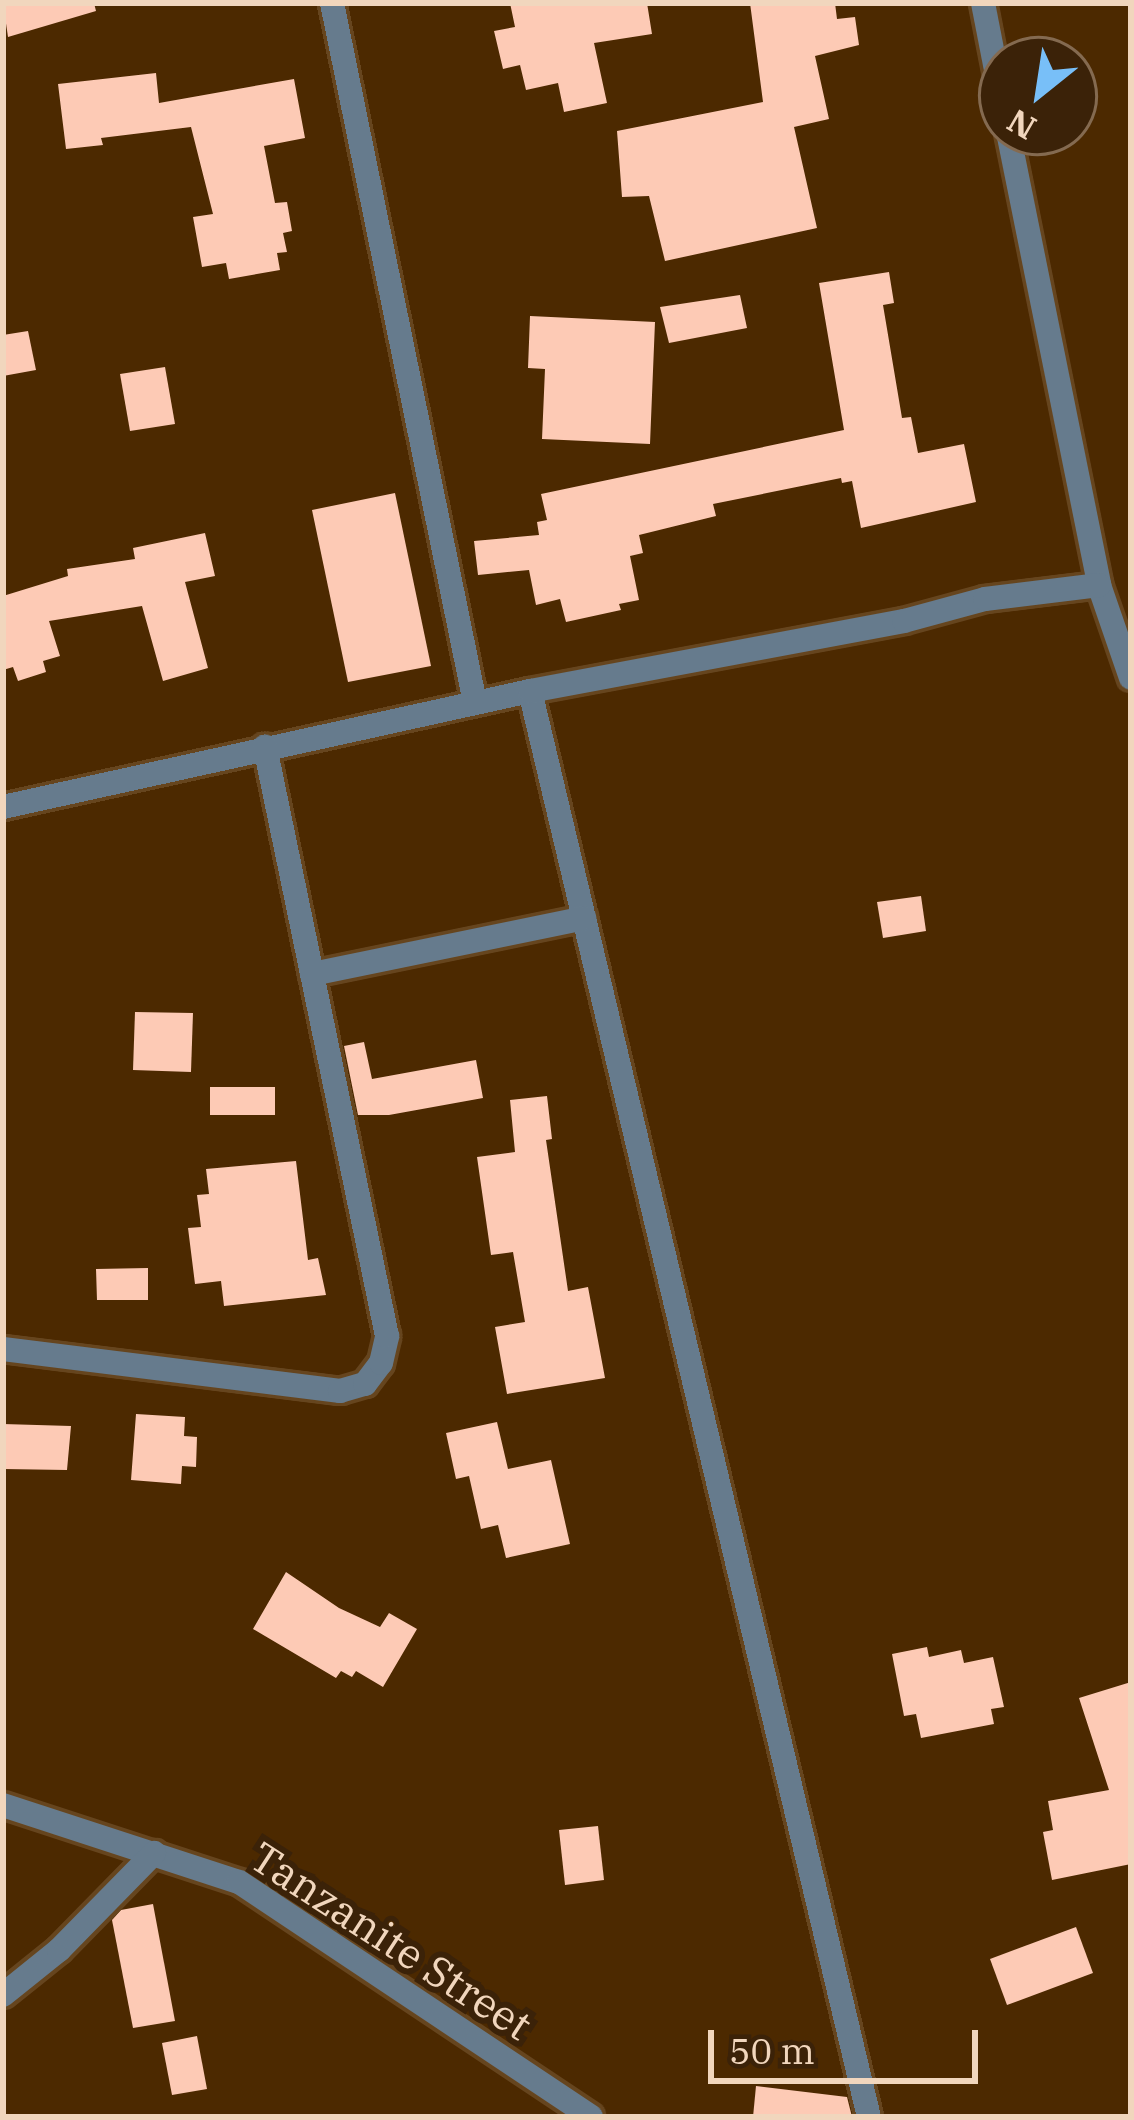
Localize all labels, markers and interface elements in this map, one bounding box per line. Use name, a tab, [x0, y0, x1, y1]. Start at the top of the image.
north arrow	[978, 36, 1098, 156]
text: N	[999, 100, 1043, 150]
street label: Tanzanite Street	[241, 1831, 541, 2051]
scale bar	[714, 2006, 984, 2080]
text: 50 m	[729, 2027, 815, 2074]

